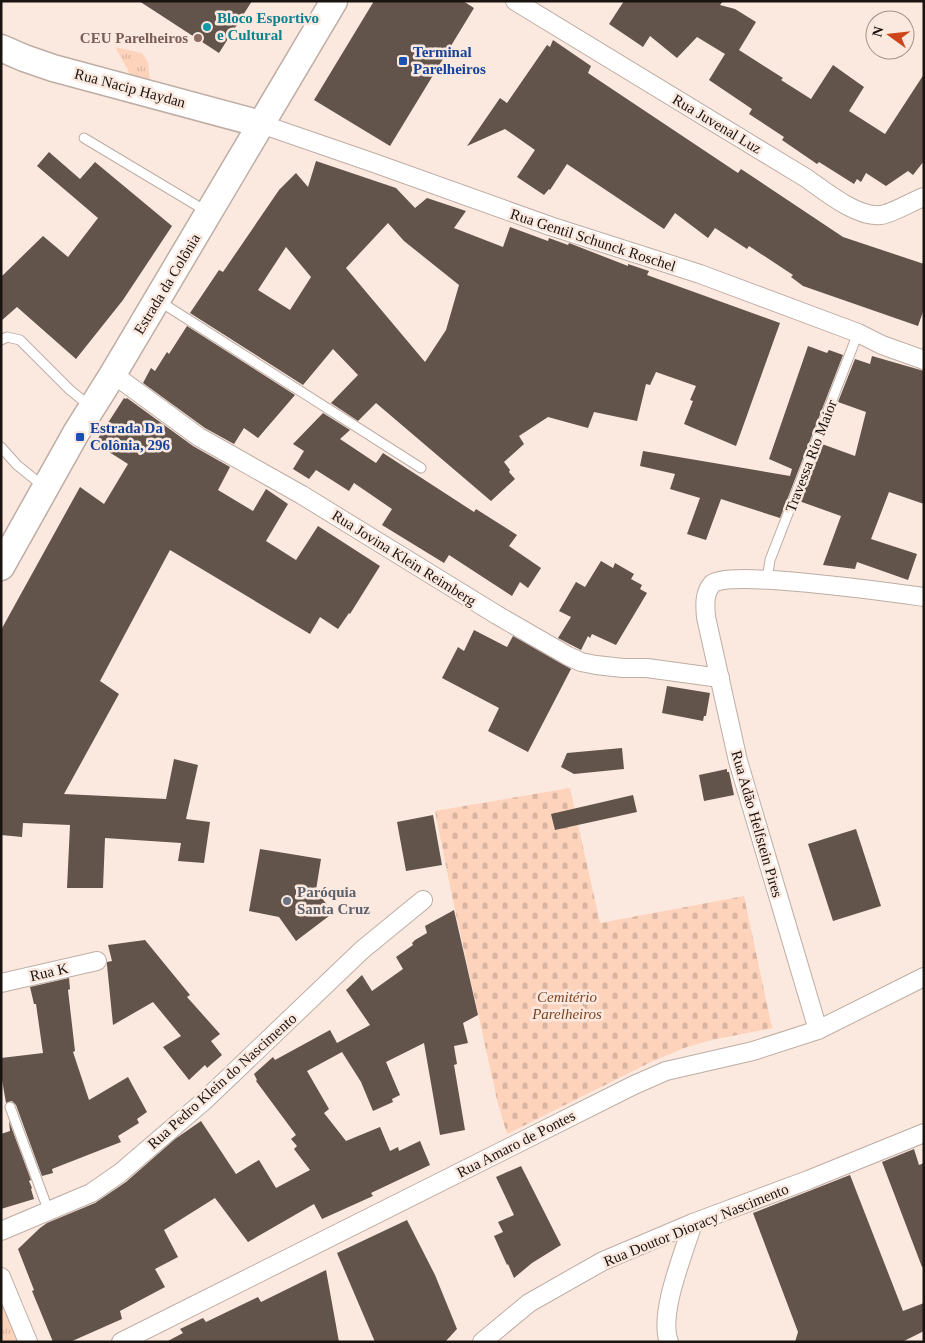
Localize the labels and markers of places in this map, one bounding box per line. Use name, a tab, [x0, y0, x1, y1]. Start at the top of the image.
place label: Bloco Esportivo e Cultural	[217, 10, 319, 43]
marker: Bloco Esportivo e Cultural	[201, 21, 213, 33]
place label: CEU Parelheiros	[80, 30, 188, 46]
marker: CEU Parelheiros	[192, 32, 204, 44]
place label: Terminal Parelheiros	[413, 44, 486, 77]
marker: Terminal Parelheiros	[397, 55, 409, 67]
place label: Estrada Da Colônia, 296	[90, 420, 171, 453]
marker: Estrada Da Colônia, 296	[74, 431, 86, 443]
place label: Paróquia Santa Cruz	[297, 884, 370, 917]
marker: Paróquia Santa Cruz	[281, 895, 293, 907]

